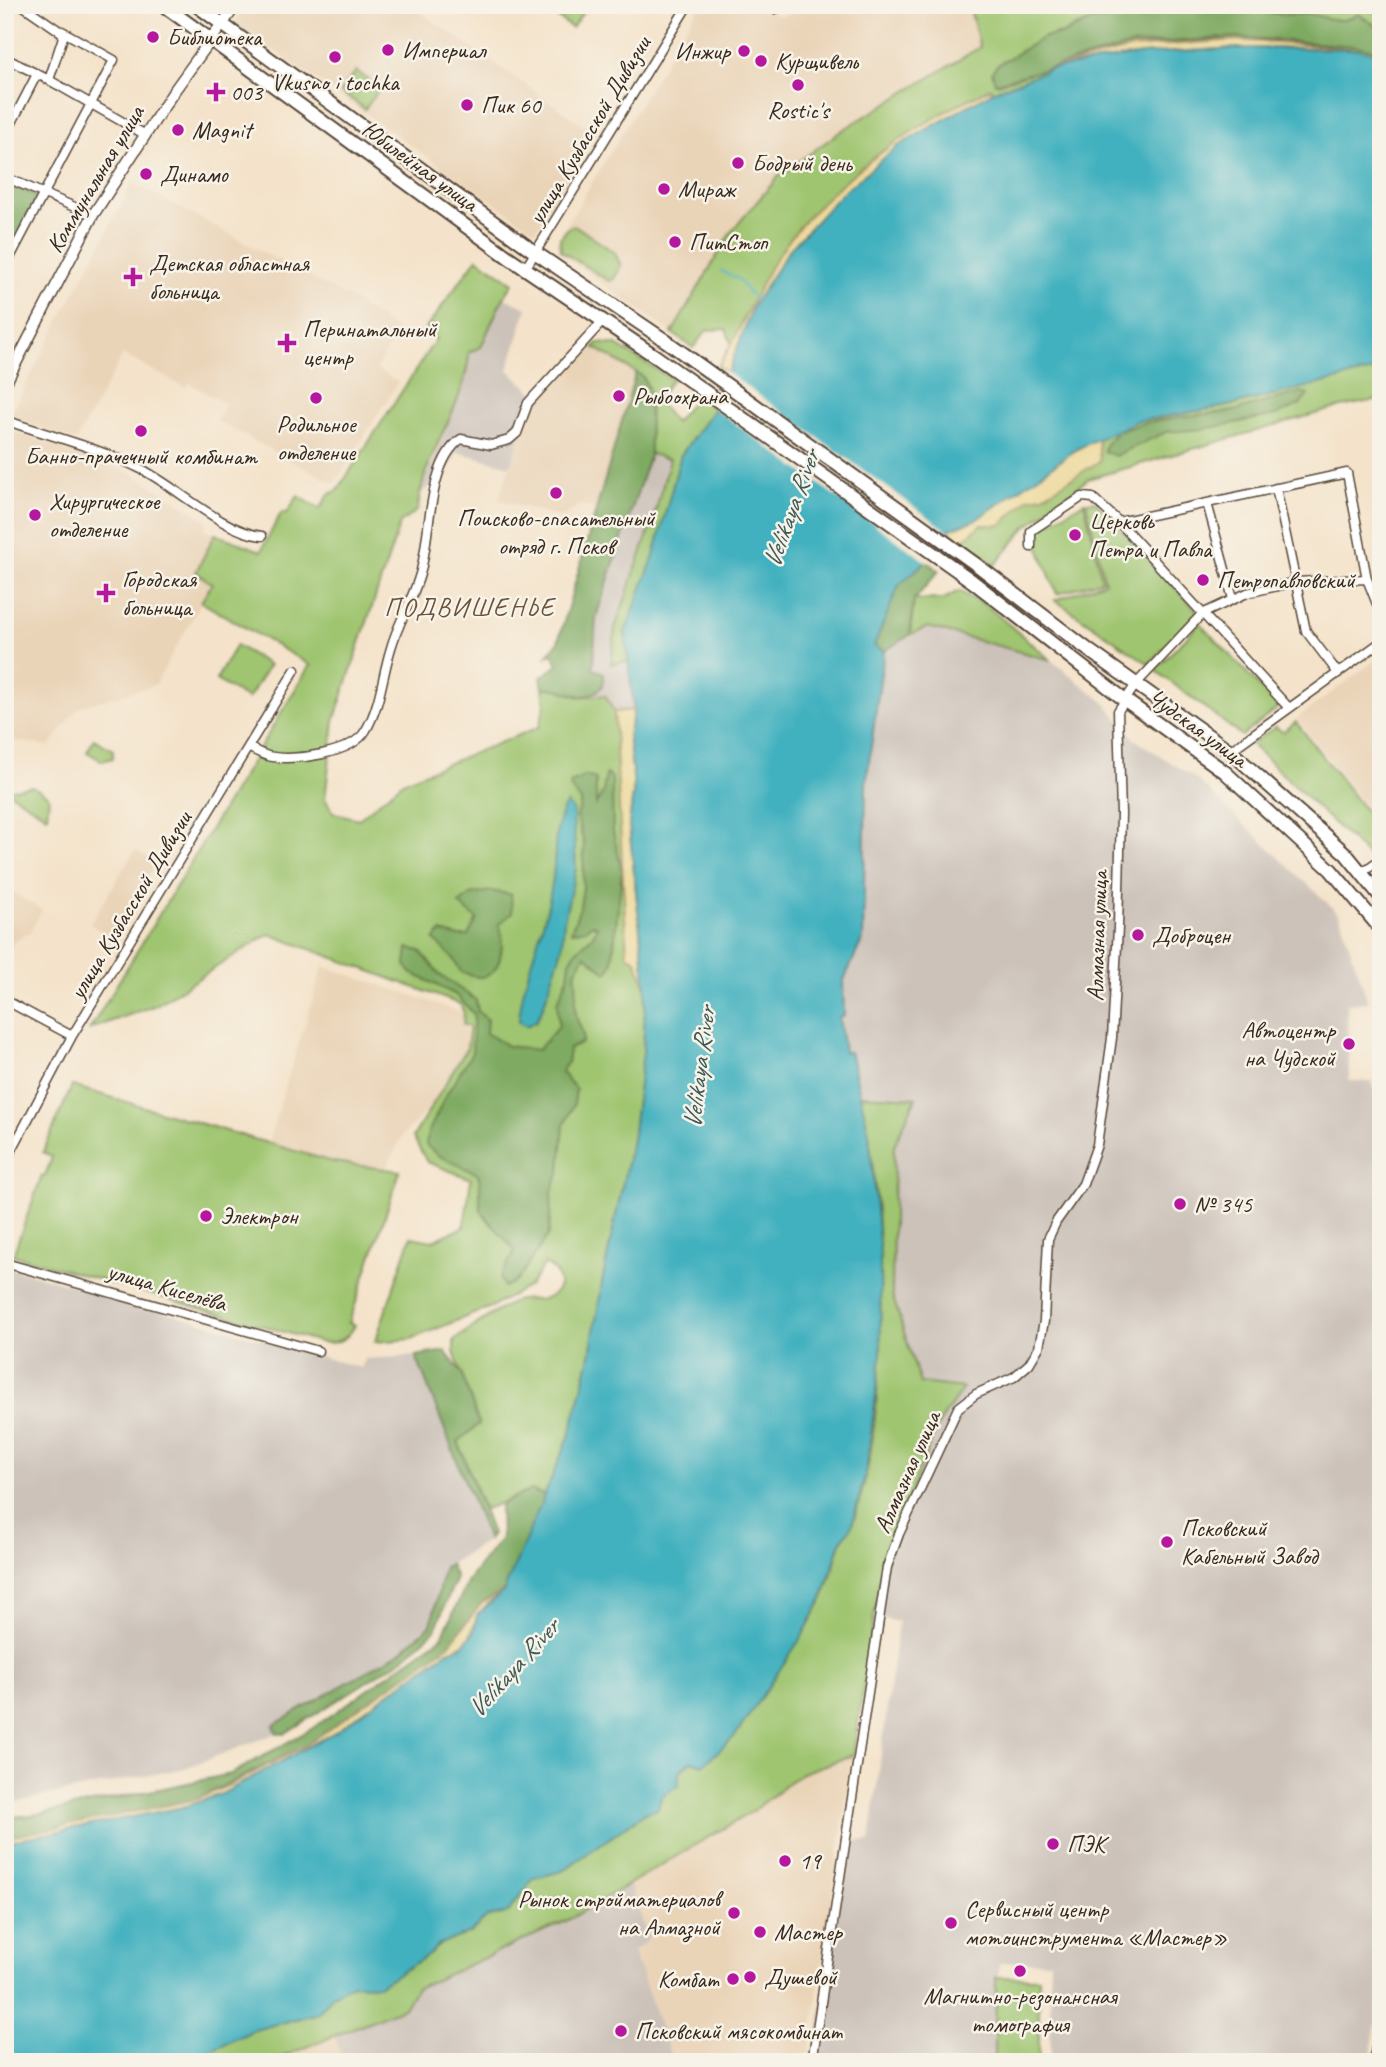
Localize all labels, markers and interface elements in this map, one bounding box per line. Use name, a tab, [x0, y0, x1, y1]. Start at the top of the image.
place label: Библиотека	[167, 22, 263, 52]
marker: Библиотека	[145, 29, 161, 45]
street label: улица Кузбасской Дивизии	[520, 29, 658, 231]
place label: Империал	[402, 35, 487, 65]
place label: Инжир	[675, 36, 732, 66]
marker: Империал	[380, 42, 396, 58]
marker: Инжир	[736, 43, 752, 59]
place label: Курщивель	[775, 46, 859, 76]
marker: Vkusno i tochka	[327, 49, 343, 65]
marker: Курщивель	[753, 53, 769, 69]
place label: Vkusno i tochka	[271, 67, 400, 97]
place label: 003	[230, 77, 265, 107]
marker: Rostic's	[790, 77, 806, 93]
marker: 003	[208, 84, 224, 100]
place label: Пик 60	[481, 90, 543, 120]
place label: Rostic's	[767, 95, 832, 125]
marker: Пик 60	[459, 97, 475, 113]
street label: Коммунальная улица	[39, 99, 151, 258]
street label: Юбилейная улица	[356, 114, 485, 219]
place label: Magnit	[192, 115, 255, 145]
marker: Magnit	[170, 122, 186, 138]
place label: Бодрый день	[752, 148, 853, 178]
marker: Бодрый день	[730, 155, 746, 171]
place label: Динамо	[160, 159, 229, 189]
marker: Динамо	[138, 166, 154, 182]
place label: Мираж	[678, 174, 738, 204]
marker: Мираж	[656, 181, 672, 197]
place label: ПитСтоп	[689, 227, 769, 257]
marker: ПитСтоп	[667, 234, 683, 250]
place label: Детская областная больница	[149, 248, 310, 306]
marker: Детская областная больница	[123, 267, 143, 287]
place label: Перинатальный центр	[303, 314, 438, 372]
marker: Перинатальный центр	[277, 333, 297, 353]
place label: Рыбоохрана	[633, 381, 729, 411]
marker: Рыбоохрана	[611, 388, 627, 404]
marker: Родильное отделение	[308, 390, 324, 406]
place label: Родильное отделение	[276, 409, 358, 467]
marker: Банно-прачечный комбинат	[133, 423, 149, 439]
place label: Банно-прачечный комбинат	[25, 441, 258, 471]
water label: Velikaya River	[755, 443, 829, 572]
marker: Поисково-спасательный отряд г. Псков	[548, 485, 564, 501]
place label: Хирургическое отделение	[49, 486, 162, 544]
place label: Поисково-спасательный отряд г. Псков	[457, 503, 657, 561]
place label: Церковь Петра и Павла	[1089, 506, 1213, 564]
marker: Хирургическое отделение	[27, 507, 43, 523]
marker: Церковь Петра и Павла	[1067, 527, 1083, 543]
place label: Городская больница	[122, 564, 198, 622]
place label: Петропавловский	[1217, 565, 1357, 595]
marker: Петропавловский	[1195, 572, 1211, 588]
marker: Городская больница	[96, 583, 116, 603]
district label: ПОДВИШЕНЬЕ	[384, 591, 557, 624]
street label: Чудская улица	[1142, 682, 1255, 775]
street label: улица Кузбасской Дивизии	[61, 804, 199, 1006]
street label: Алмазная улица	[1080, 868, 1114, 1002]
place label: Доброцен	[1152, 920, 1232, 950]
marker: Доброцен	[1130, 927, 1146, 943]
water label: Velikaya River	[675, 1002, 723, 1130]
place label: Автоцентр на Чудской	[1241, 1015, 1337, 1073]
marker: Автоцентр на Чудской	[1341, 1036, 1357, 1052]
place label: № 345	[1194, 1189, 1253, 1219]
marker: № 345	[1172, 1196, 1188, 1212]
place label: Электрон	[220, 1201, 299, 1231]
marker: Электрон	[198, 1208, 214, 1224]
street label: улица Киселёва	[102, 1255, 231, 1319]
street label: Алмазная улица	[867, 1404, 948, 1538]
place label: Псковский Кабельный Завод	[1181, 1513, 1320, 1571]
marker: Псковский Кабельный Завод	[1159, 1534, 1175, 1550]
water label: Velikaya River	[460, 1609, 568, 1724]
place label: ПЭК	[1067, 1829, 1110, 1859]
marker: ПЭК	[1045, 1836, 1061, 1852]
place label: 19	[799, 1846, 823, 1876]
marker: 19	[777, 1853, 793, 1869]
place label: Рынок стройматериалов на Алмазной	[518, 1884, 724, 1943]
place label: Сервисный центр мотоинструмента «Мастер»	[965, 1894, 1227, 1952]
marker: Рынок стройматериалов на Алмазной	[726, 1905, 742, 1921]
marker: Сервисный центр мотоинструмента «Мастер»	[943, 1915, 959, 1931]
place label: Мастер	[774, 1917, 844, 1947]
marker: Мастер	[752, 1924, 768, 1940]
place label: Душевой	[764, 1962, 839, 1992]
marker: Магнитно-резонансная томография	[1012, 1963, 1028, 1979]
place label: Комбат	[658, 1964, 720, 1994]
marker: Душевой	[742, 1969, 758, 1985]
marker: Комбат	[725, 1971, 741, 1987]
place label: Магнитно-резонансная томография	[923, 1981, 1118, 2039]
place label: Псковский мясокомбинат	[635, 2016, 843, 2046]
marker: Псковский мясокомбинат	[613, 2023, 629, 2039]

